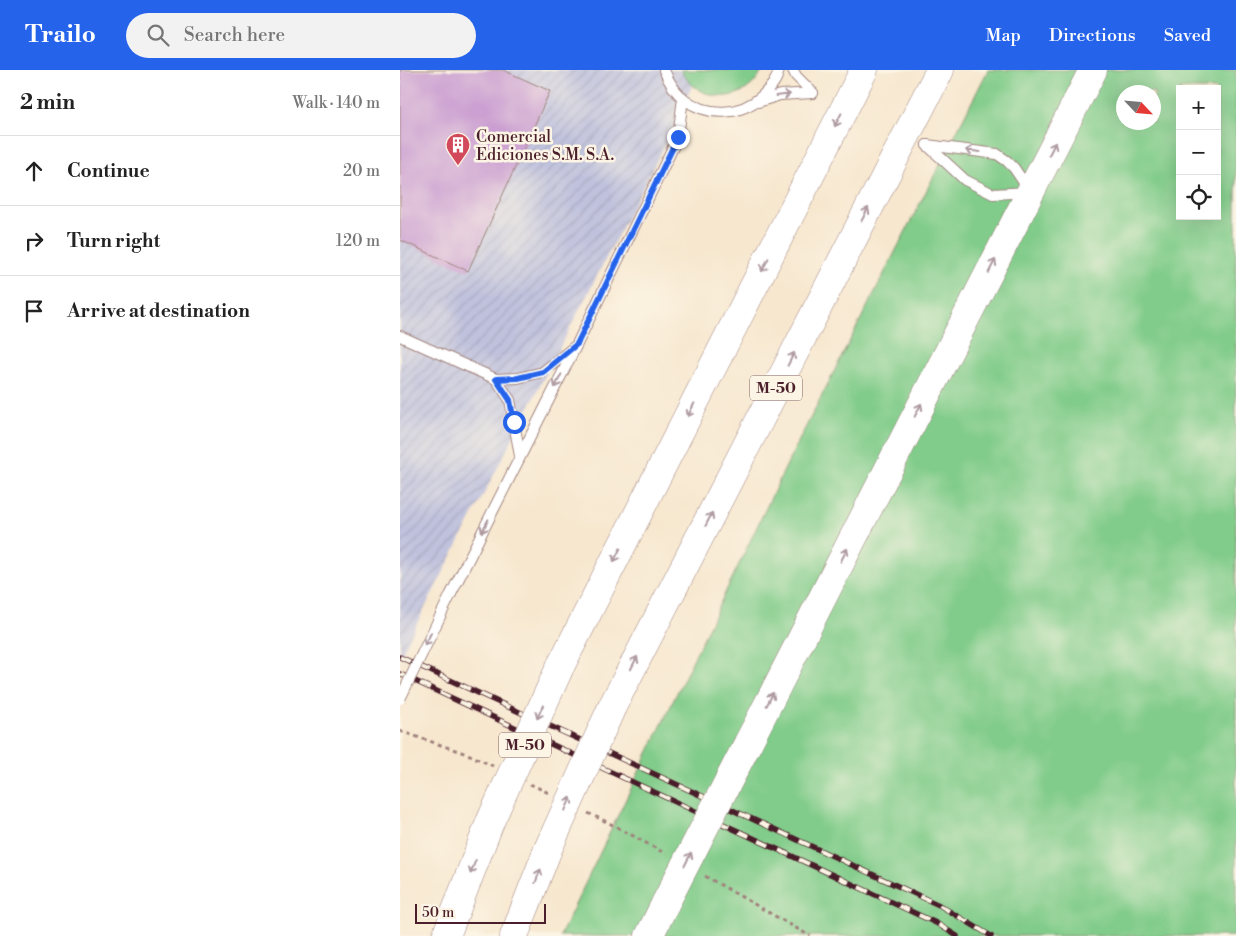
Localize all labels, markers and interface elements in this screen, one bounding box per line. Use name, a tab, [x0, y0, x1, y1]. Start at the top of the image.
search box	[126, 13, 476, 58]
text: Trailo	[25, 20, 96, 50]
icon: search	[144, 21, 172, 49]
text: Search here	[184, 23, 285, 47]
text: Map	[985, 24, 1021, 47]
text: Directions	[1049, 24, 1136, 47]
text: Saved	[1164, 24, 1211, 47]
north arrow	[1116, 85, 1161, 130]
map controls	[1176, 85, 1221, 220]
button: +	[1176, 85, 1221, 130]
text: 2 min	[20, 90, 75, 116]
one-way arrow	[775, 90, 791, 100]
text: Walk · 140 m	[292, 93, 380, 113]
one-way arrow	[833, 112, 842, 127]
route end	[667, 126, 690, 149]
place label: Comercial Ediciones S.M. S.A.	[476, 127, 614, 165]
button: −	[1176, 130, 1221, 175]
building icon: Comercial Ediciones S.M. S.A.	[445, 132, 471, 166]
one-way arrow	[1048, 142, 1057, 157]
one-way arrow	[966, 146, 982, 156]
icon: ahead	[20, 157, 48, 185]
text: Continue	[67, 159, 150, 183]
text: 20 m	[343, 161, 380, 181]
button: locate	[1176, 175, 1221, 220]
one-way arrow	[860, 207, 870, 222]
icon: right	[20, 227, 48, 255]
text: Turn right	[67, 229, 160, 253]
text: 120 m	[336, 231, 380, 251]
one-way arrow	[760, 257, 769, 272]
one-way arrow	[987, 258, 997, 273]
icon: arrive	[20, 297, 48, 325]
text: Arrive at destination	[67, 299, 250, 323]
one-way arrow	[787, 352, 796, 367]
one-way arrow	[553, 373, 562, 388]
road number: M-50	[750, 376, 802, 400]
one-way arrow	[686, 402, 696, 417]
one-way arrow	[914, 403, 923, 418]
route start	[503, 411, 526, 434]
one-way arrow	[705, 512, 714, 527]
one-way arrow	[480, 518, 489, 533]
one-way arrow	[612, 547, 622, 562]
one-way arrow	[839, 547, 849, 562]
one-way arrow	[423, 632, 433, 647]
one-way arrow	[629, 656, 639, 671]
one-way arrow	[766, 692, 775, 707]
one-way arrow	[535, 704, 544, 719]
road number: M-50	[499, 732, 551, 758]
one-way arrow	[564, 797, 573, 812]
one-way arrow	[684, 852, 693, 867]
one-way arrow	[468, 859, 477, 874]
one-way arrow	[533, 869, 543, 884]
scale bar	[415, 901, 546, 924]
text: 50 m	[422, 904, 454, 922]

